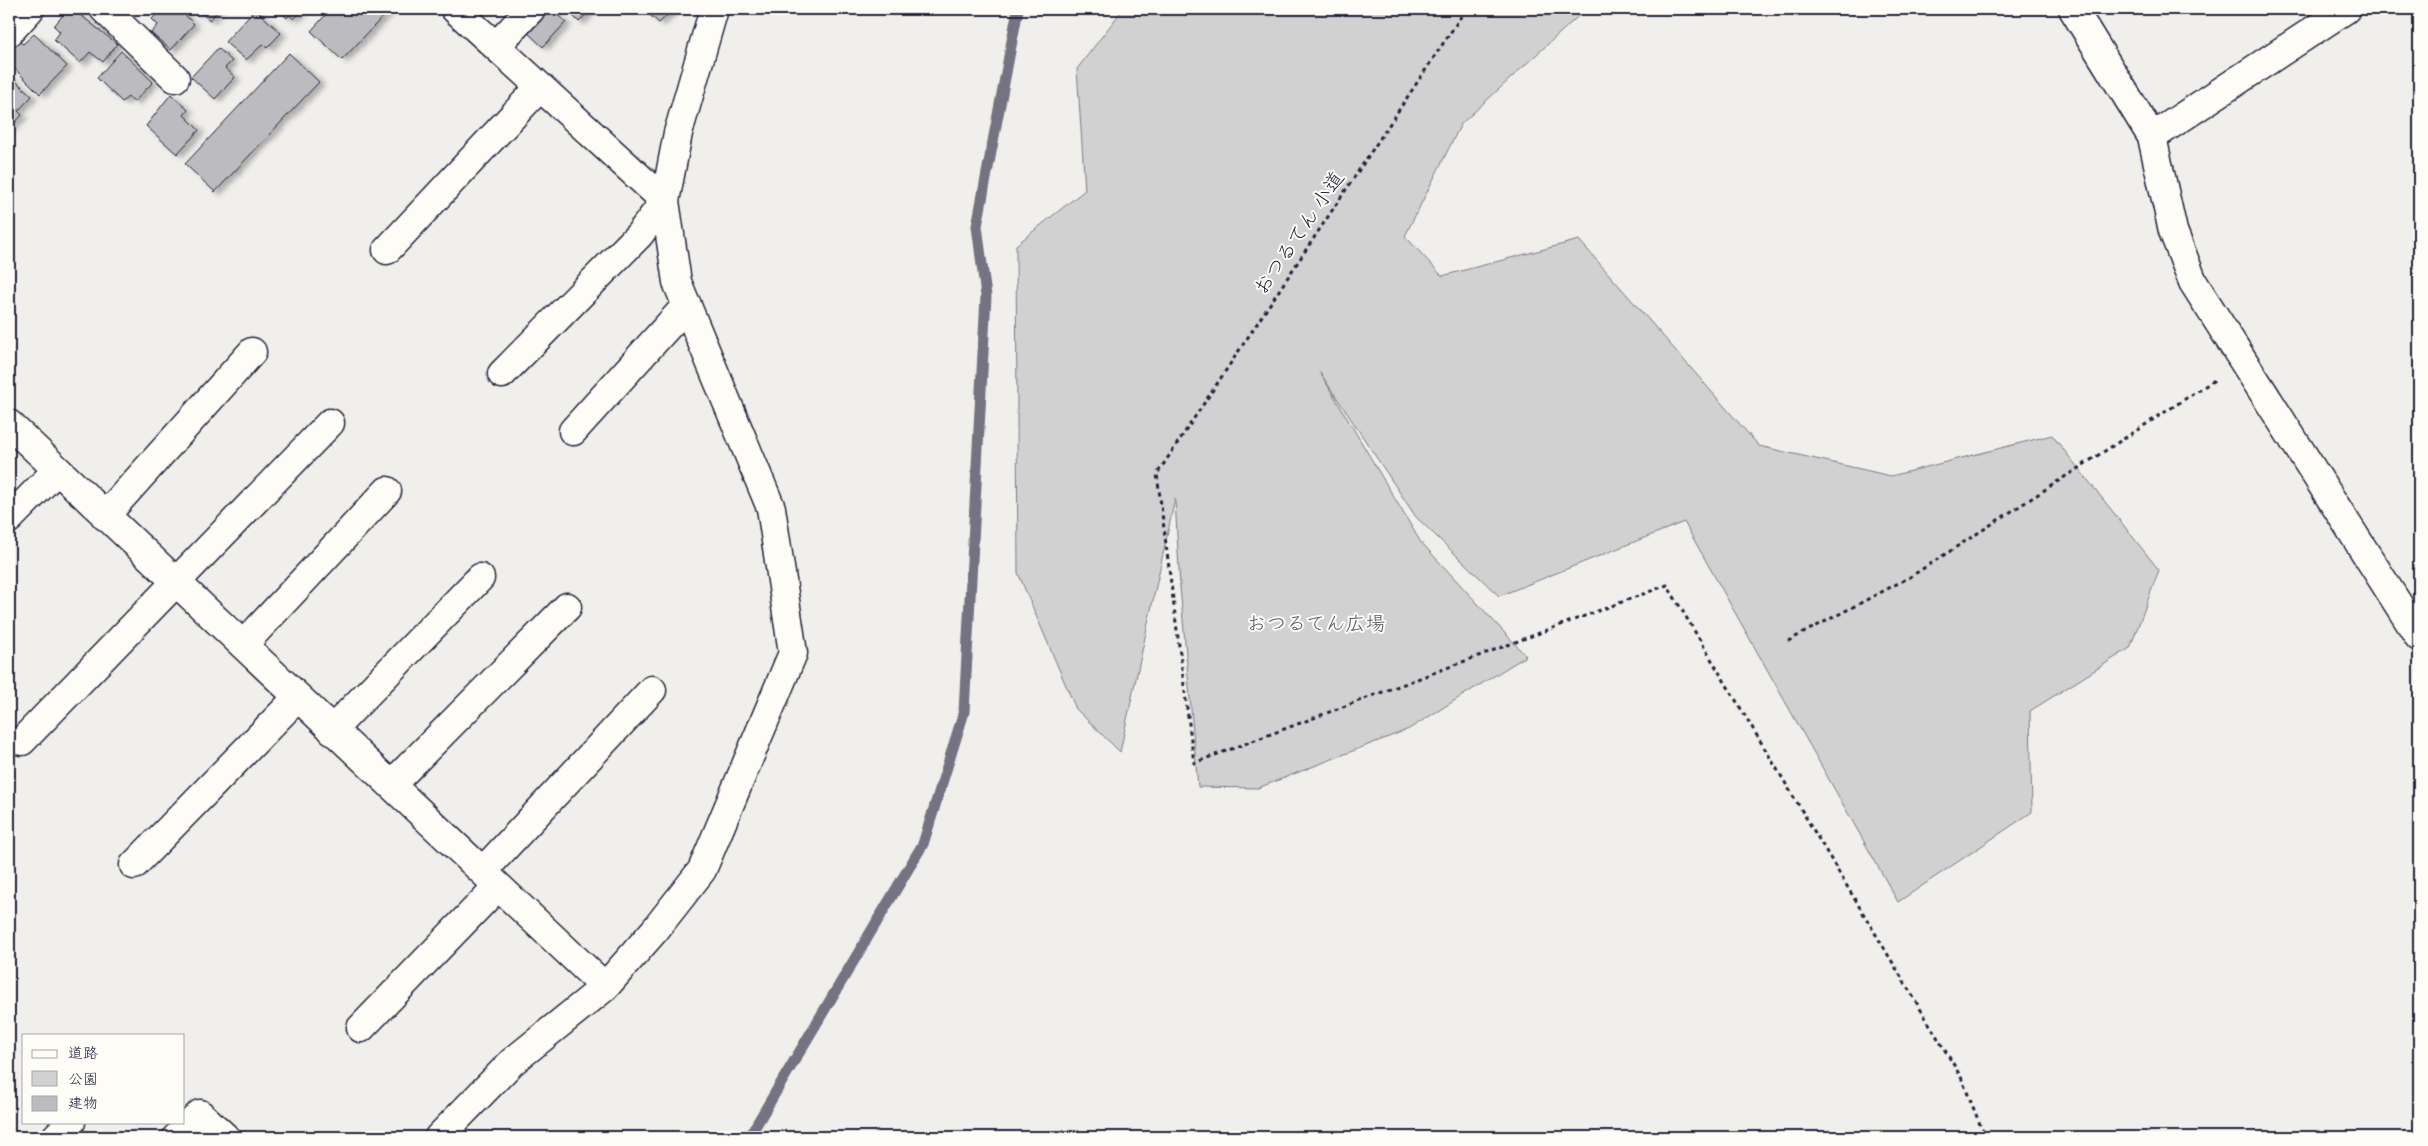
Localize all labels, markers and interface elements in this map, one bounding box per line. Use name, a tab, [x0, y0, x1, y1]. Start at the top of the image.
street label: おつるてん 小道	[1248, 166, 1350, 300]
park label: おつるてん広場	[1246, 611, 1386, 636]
legend	[22, 1034, 185, 1124]
text: 道路	[68, 1044, 98, 1063]
text: 公園	[68, 1070, 98, 1089]
text: 建物	[68, 1094, 98, 1113]

